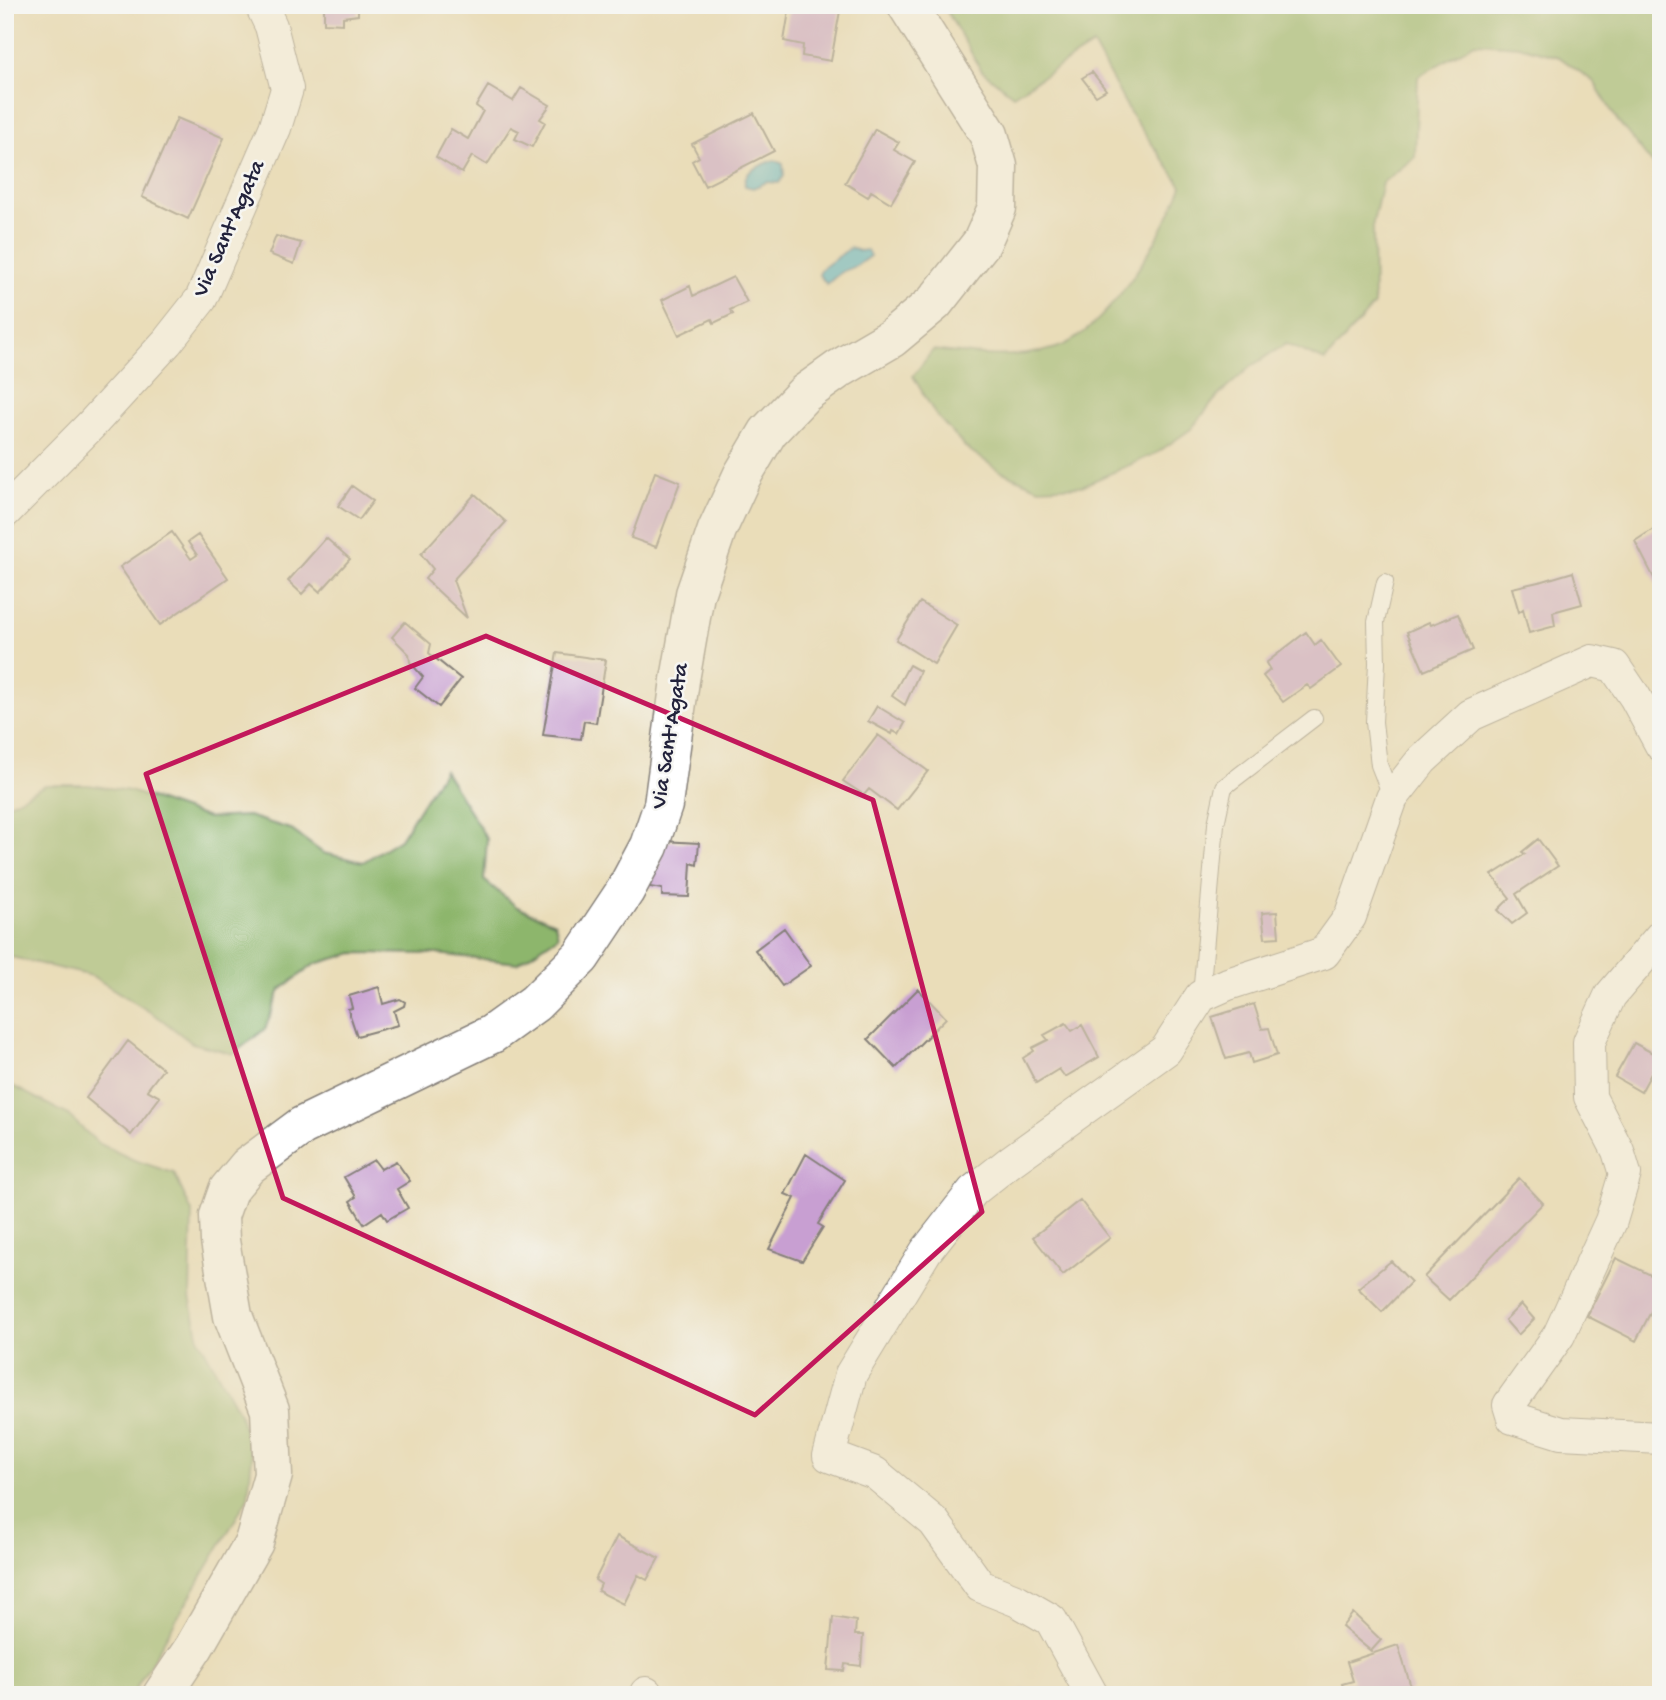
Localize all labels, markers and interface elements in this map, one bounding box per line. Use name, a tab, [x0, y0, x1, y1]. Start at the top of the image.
street label: Via Sant'Agata	[187, 155, 273, 303]
street label: Via Sant'Agata	[646, 660, 696, 812]

